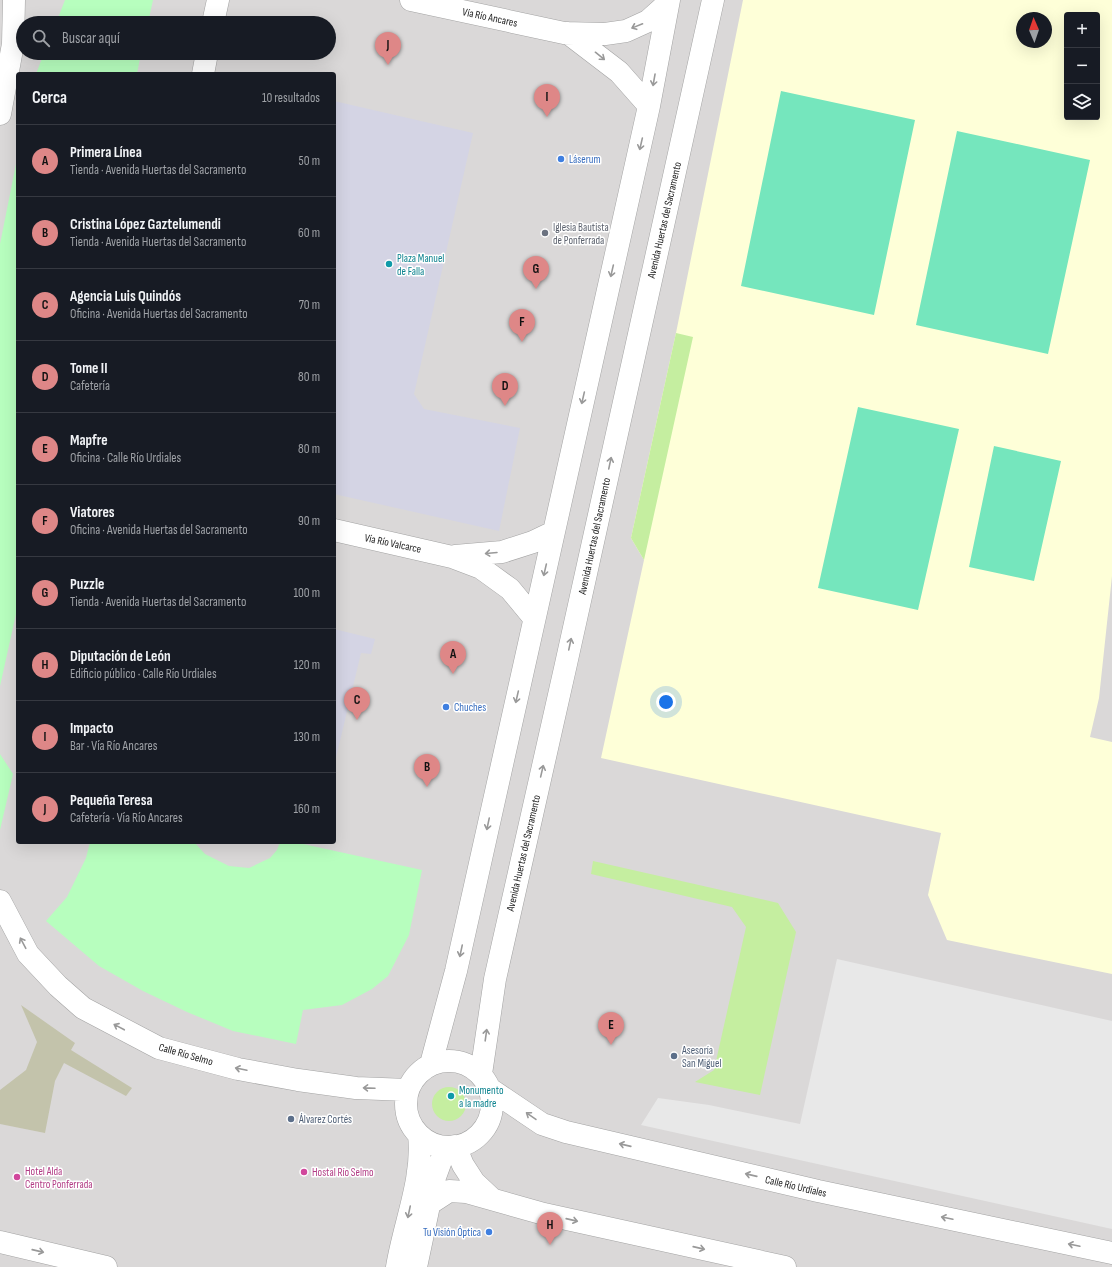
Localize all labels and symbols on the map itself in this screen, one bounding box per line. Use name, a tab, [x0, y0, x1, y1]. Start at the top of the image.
street label: Vía Río Ancares	[461, 5, 519, 30]
north arrow	[1016, 12, 1052, 48]
one-way arrow	[632, 22, 644, 30]
pin: J	[375, 32, 401, 65]
one-way arrow	[594, 52, 605, 61]
one-way arrow	[650, 73, 658, 86]
pin: I	[534, 84, 560, 117]
one-way arrow	[636, 137, 644, 150]
place label: Láserum	[569, 153, 601, 166]
marker: Láserum	[556, 154, 566, 164]
street label: Avenida Huertas del Sacramento	[645, 160, 684, 281]
place label: Iglesia Bautista de Ponferrada	[553, 221, 609, 247]
marker: Iglesia Bautista de Ponferrada	[540, 228, 550, 238]
place label: Plaza Manuel de Falla	[397, 252, 444, 278]
pin: G	[523, 256, 549, 289]
marker: Plaza Manuel de Falla	[384, 259, 394, 269]
one-way arrow	[607, 264, 615, 277]
pin: F	[509, 309, 535, 342]
pin: D	[492, 373, 518, 406]
one-way arrow	[579, 391, 587, 404]
one-way arrow	[607, 457, 615, 470]
street label: Avenida Huertas del Sacramento	[576, 476, 613, 597]
street label: Vía Río Valcarce	[363, 531, 422, 556]
one-way arrow	[485, 550, 498, 557]
one-way arrow	[541, 563, 548, 576]
one-way arrow	[567, 638, 575, 651]
pin: A	[440, 641, 466, 674]
pin: C	[344, 687, 370, 720]
one-way arrow	[512, 690, 520, 703]
your location	[656, 692, 676, 712]
place label: Chuches	[454, 701, 486, 714]
marker: Chuches	[441, 702, 451, 712]
pin: B	[414, 754, 440, 787]
one-way arrow	[538, 765, 546, 778]
street label: Avenida Huertas del Sacramento	[504, 793, 543, 914]
one-way arrow	[484, 817, 492, 830]
one-way arrow	[18, 937, 26, 949]
one-way arrow	[456, 944, 464, 957]
pin: E	[598, 1012, 624, 1045]
one-way arrow	[113, 1023, 125, 1030]
one-way arrow	[482, 1029, 490, 1042]
street label: Calle Río Selmo	[157, 1041, 215, 1069]
place label: Asesoría San Miguel	[681, 1044, 721, 1070]
marker: Asesoría San Miguel	[669, 1051, 679, 1061]
one-way arrow	[235, 1065, 248, 1073]
place label: Monumento a la madre	[459, 1084, 504, 1110]
one-way arrow	[363, 1085, 376, 1092]
marker: Monumento a la madre	[446, 1091, 456, 1101]
one-way arrow	[525, 1112, 536, 1120]
place label: Álvarez Cortés	[298, 1113, 352, 1126]
marker: Álvarez Cortés	[286, 1114, 296, 1124]
one-way arrow	[619, 1141, 632, 1149]
place label: Hotel Alda Centro Ponferrada	[25, 1165, 93, 1191]
place label: Hostal Río Selmo	[312, 1166, 374, 1179]
marker: Hostal Río Selmo	[299, 1167, 309, 1177]
one-way arrow	[745, 1171, 758, 1179]
marker: Hotel Alda Centro Ponferrada	[12, 1172, 22, 1182]
street label: Calle Río Urdiales	[764, 1173, 828, 1200]
one-way arrow	[405, 1205, 413, 1218]
pin: H	[537, 1212, 563, 1245]
one-way arrow	[941, 1214, 954, 1222]
one-way arrow	[565, 1216, 578, 1224]
place label: Tu Visión Óptica	[423, 1226, 481, 1239]
marker: Tu Visión Óptica	[484, 1227, 494, 1237]
one-way arrow	[1068, 1241, 1081, 1249]
one-way arrow	[692, 1245, 705, 1253]
one-way arrow	[31, 1247, 44, 1255]

